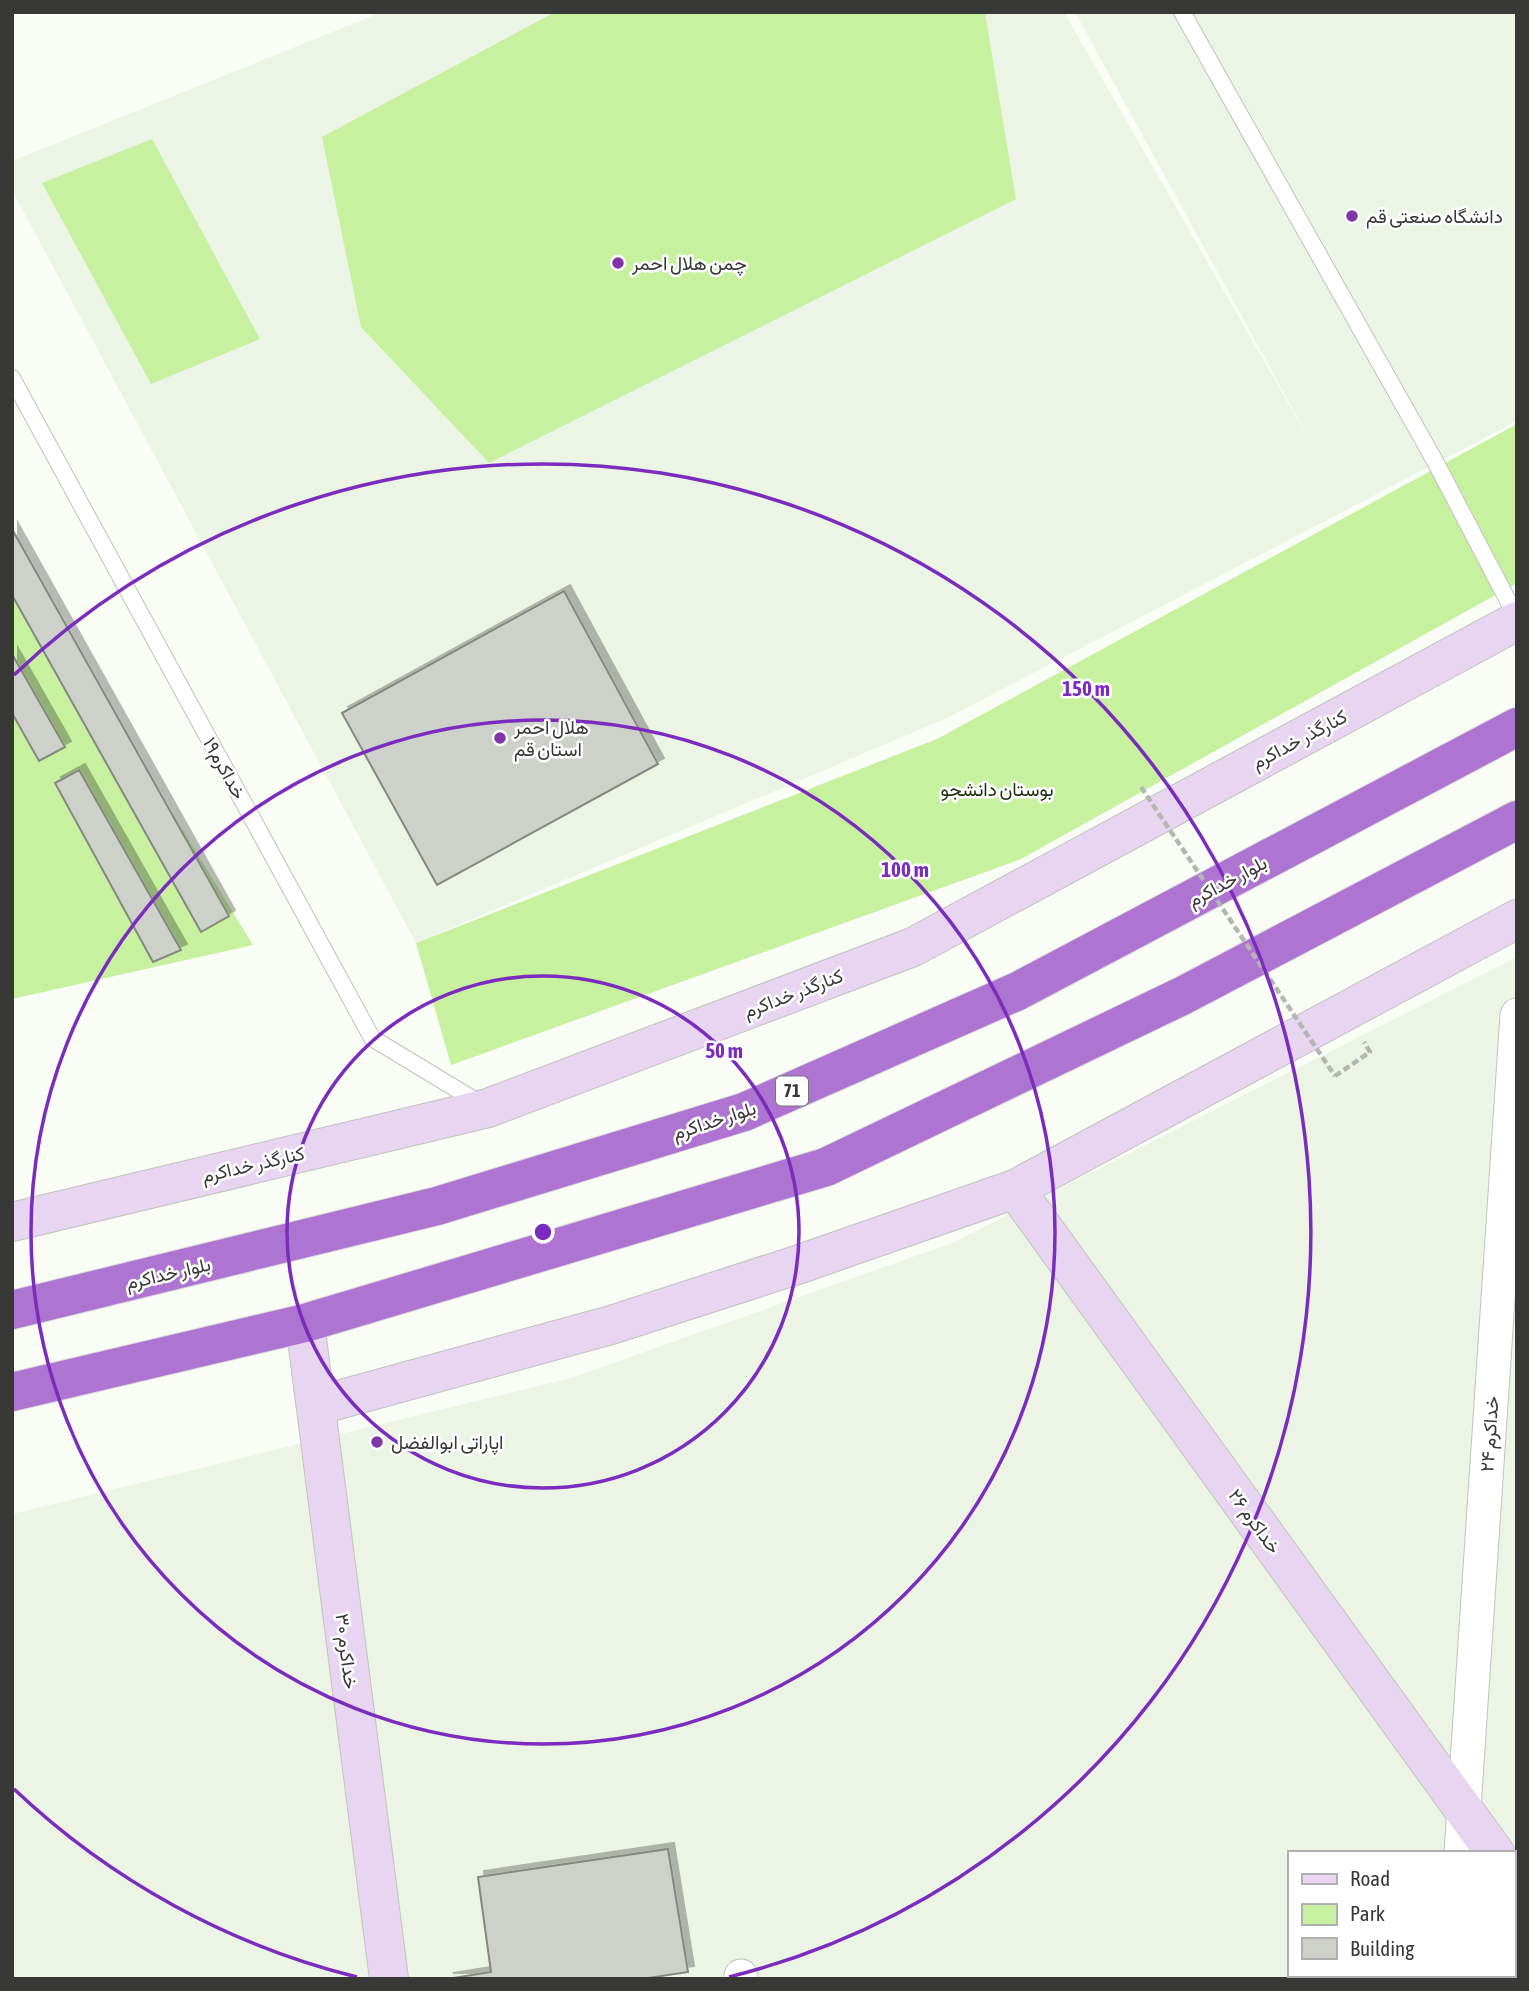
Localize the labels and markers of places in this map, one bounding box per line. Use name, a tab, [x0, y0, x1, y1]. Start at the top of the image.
place label: دانشگاه صنعتی قم	[1366, 205, 1503, 229]
marker: دانشگاه صنعتی قم	[1344, 208, 1360, 224]
place label: چمن هلال احمر	[631, 252, 747, 277]
marker: چمن هلال احمر	[610, 255, 626, 271]
place label: هلال احمر استان قم	[513, 716, 589, 762]
marker: هلال احمر استان قم	[492, 730, 508, 746]
centre of rings	[531, 1220, 555, 1244]
place label: اپاراتی ابوالفضل	[391, 1431, 504, 1456]
marker: اپاراتی ابوالفضل	[369, 1434, 385, 1450]

